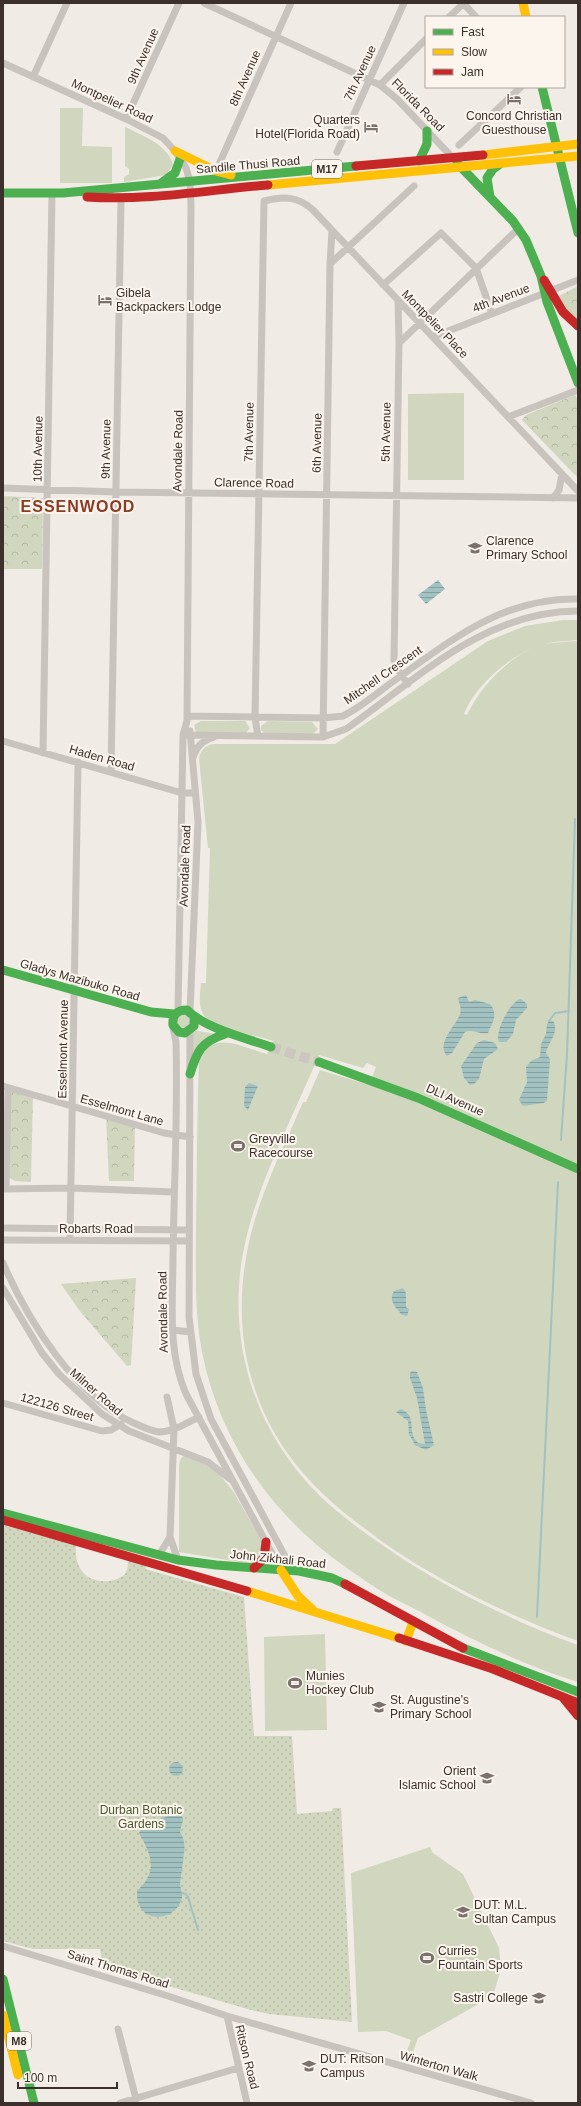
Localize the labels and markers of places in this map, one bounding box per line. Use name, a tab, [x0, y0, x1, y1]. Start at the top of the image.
hotel icon: Concord Christian Guesthouse	[506, 91, 522, 107]
place label: Concord Christian Guesthouse	[466, 109, 562, 137]
place label: Quarters Hotel(Florida Road)	[255, 113, 360, 141]
hotel icon: Quarters Hotel(Florida Road)	[363, 119, 379, 135]
place label: Gibela Backpackers Lodge	[116, 286, 222, 314]
hotel icon: Gibela Backpackers Lodge	[97, 292, 113, 308]
place label: Clarence Primary School	[486, 534, 567, 562]
school or university icon: Clarence Primary School	[467, 540, 483, 556]
place label: Greyville Racecourse	[249, 1132, 313, 1160]
sports icon: Greyville Racecourse	[230, 1138, 246, 1154]
place label: Munies Hockey Club	[306, 1669, 374, 1697]
sports icon: Munies Hockey Club	[287, 1675, 303, 1691]
place label: St. Augustine's Primary School	[390, 1693, 471, 1721]
school or university icon: St. Augustine's Primary School	[371, 1699, 387, 1715]
place label: Orient Islamic School	[399, 1764, 477, 1792]
school or university icon: Orient Islamic School	[479, 1770, 495, 1786]
place label: DUT: M.L. Sultan Campus	[474, 1898, 556, 1926]
school or university icon: DUT: M.L. Sultan Campus	[455, 1904, 471, 1920]
place label: Curries Fountain Sports	[438, 1944, 523, 1972]
sports icon: Curries Fountain Sports	[419, 1950, 435, 1966]
school or university icon: Sastri College	[531, 1990, 547, 2006]
place label: Sastri College	[453, 1991, 528, 2005]
place label: DUT: Ritson Campus	[320, 2052, 384, 2080]
school or university icon: DUT: Ritson Campus	[301, 2058, 317, 2074]

